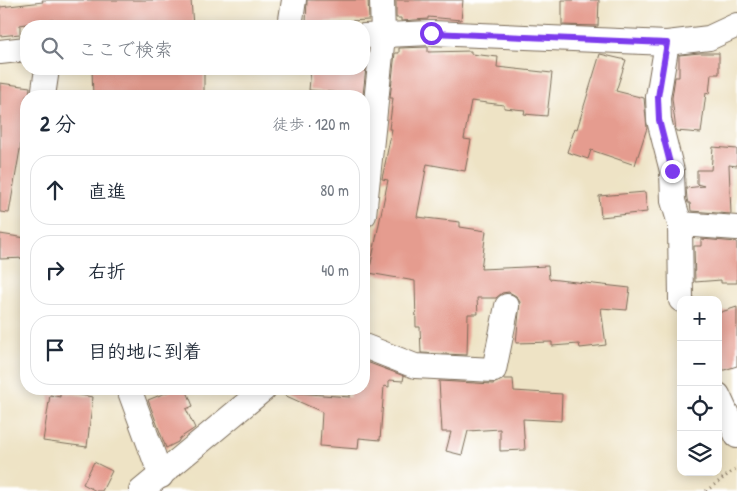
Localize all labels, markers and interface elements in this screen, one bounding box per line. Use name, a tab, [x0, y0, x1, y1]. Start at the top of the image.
search box	[20, 20, 370, 75]
route start	[420, 22, 443, 45]
icon: search	[38, 34, 66, 62]
text: ここで検索	[78, 36, 173, 62]
text: 2 分	[40, 109, 76, 138]
text: 徒歩 · 120 m	[272, 113, 350, 135]
route end	[661, 160, 684, 183]
icon: ahead	[41, 176, 69, 204]
text: 直進	[88, 178, 126, 204]
text: 80 m	[320, 179, 349, 201]
icon: right	[41, 256, 69, 284]
text: 右折	[88, 258, 126, 284]
text: 40 m	[321, 259, 349, 281]
map controls	[677, 296, 722, 476]
button: +	[677, 296, 722, 341]
icon: arrive	[41, 336, 69, 364]
text: 目的地に到着	[88, 338, 202, 364]
button: −	[677, 341, 722, 386]
button: locate	[677, 386, 722, 431]
button: layers	[677, 431, 722, 476]

